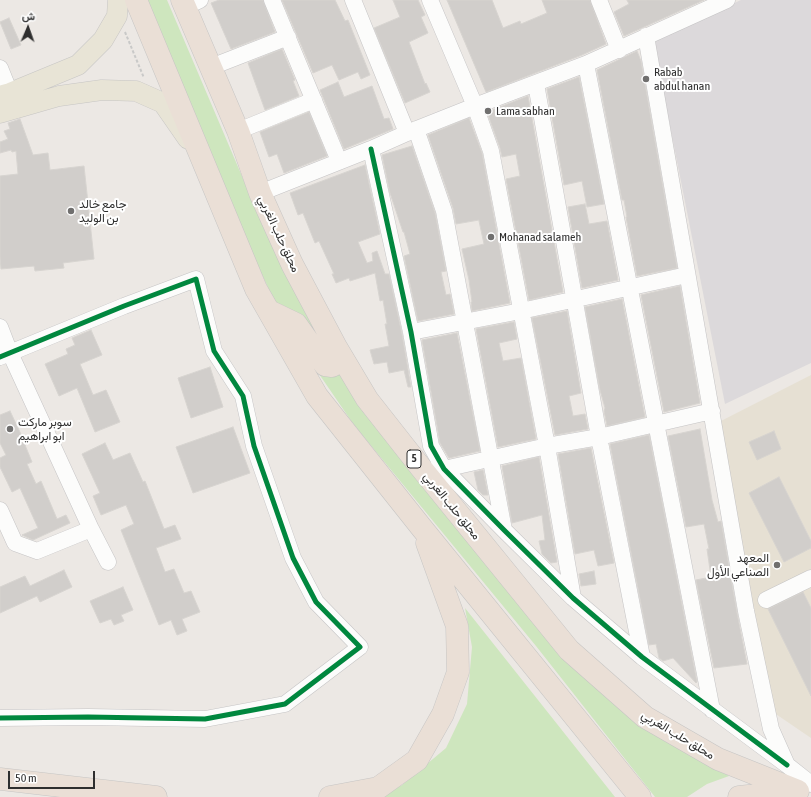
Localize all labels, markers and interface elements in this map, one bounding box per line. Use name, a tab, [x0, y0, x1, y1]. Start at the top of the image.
north arrow	[8, 8, 48, 48]
text: ش	[22, 10, 35, 22]
place label: Rabab abdul hanan	[654, 65, 710, 93]
marker: Rabab abdul hanan	[641, 74, 651, 84]
place label: Lama sabhan	[496, 104, 555, 118]
marker: Lama sabhan	[483, 106, 493, 116]
street label: محلق حلب الغربي	[255, 193, 303, 275]
place label: جامع خالد بن الوليد	[79, 197, 126, 225]
marker: جامع خالد بن الوليد	[66, 206, 76, 216]
place label: Mohanad salameh	[499, 230, 581, 244]
marker: Mohanad salameh	[486, 232, 496, 242]
place label: سوبر ماركت ابو ابراهيم	[18, 415, 72, 443]
marker: سوبر ماركت ابو ابراهيم	[5, 424, 15, 434]
road number: 5	[407, 450, 421, 468]
street label: محلق حلب الغربي	[420, 469, 484, 543]
place label: المعهد الصناعي الأول	[707, 551, 769, 579]
marker: المعهد الصناعي الأول	[772, 560, 782, 570]
street label: محلق حلب الغربي	[639, 707, 717, 763]
scale bar	[10, 763, 97, 789]
text: 50 m	[15, 771, 37, 785]

